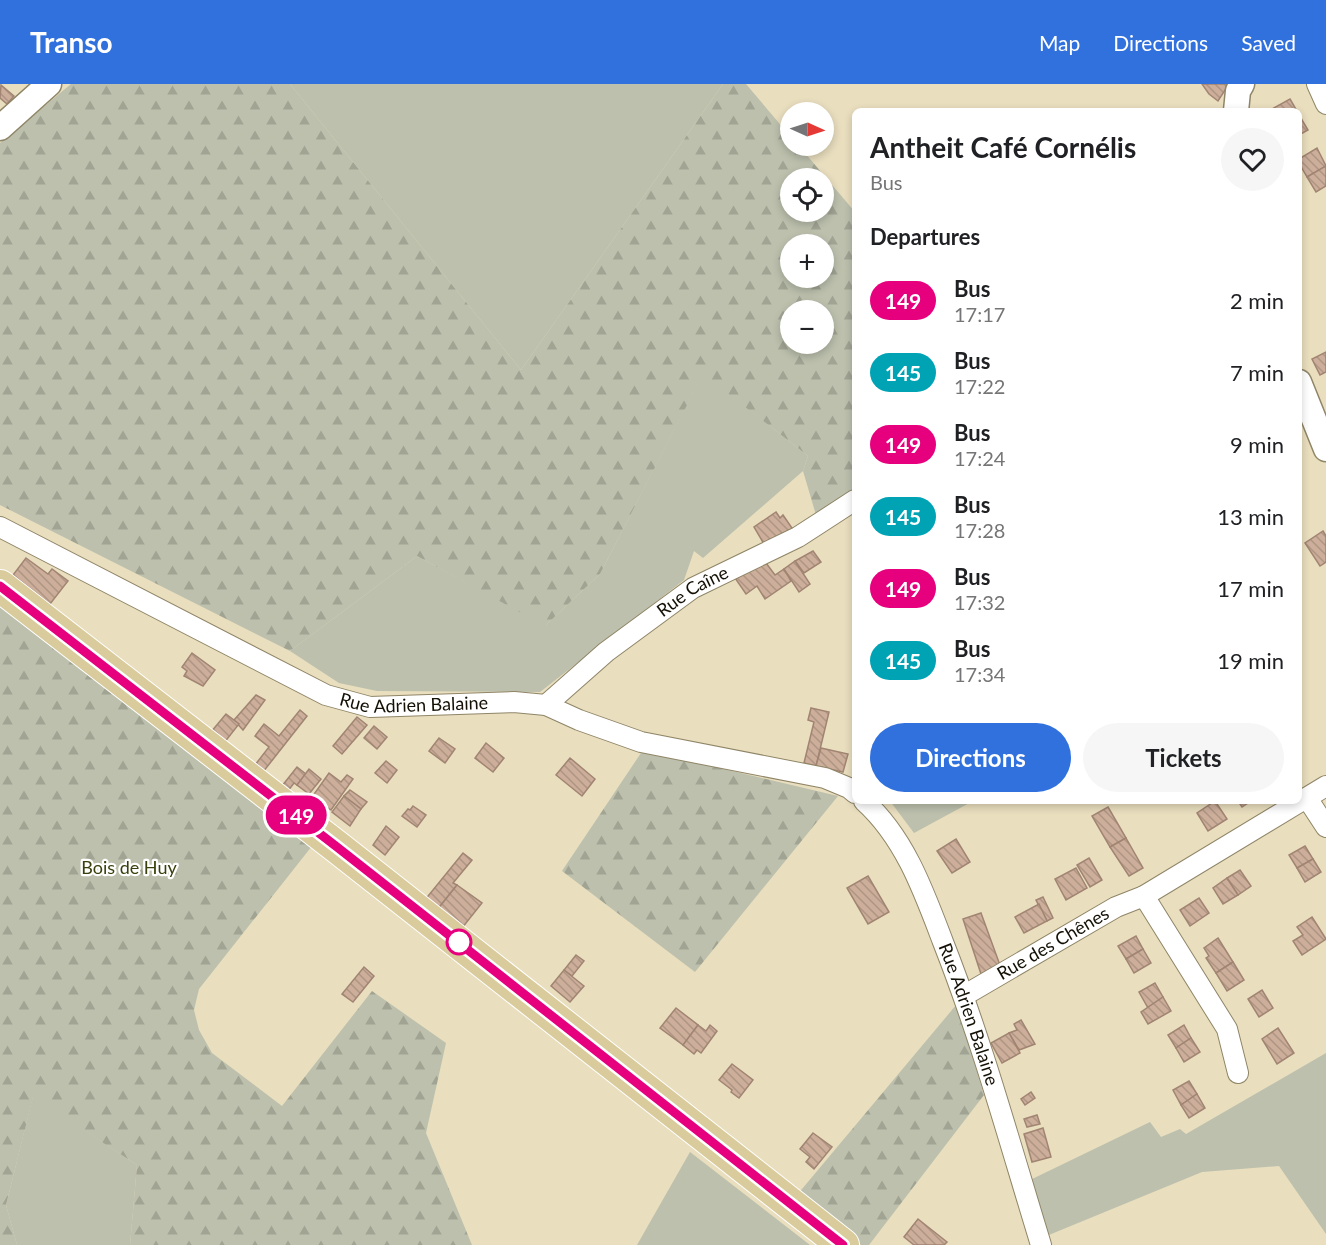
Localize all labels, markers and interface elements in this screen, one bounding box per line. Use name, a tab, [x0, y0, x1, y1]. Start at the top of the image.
text: Transo	[30, 25, 113, 59]
text: Map	[1039, 30, 1080, 55]
text: Directions	[1113, 30, 1208, 55]
text: Saved	[1241, 30, 1296, 55]
north arrow	[780, 102, 834, 156]
map controls	[780, 102, 834, 354]
button: heart	[1221, 128, 1284, 191]
text: Antheit Café Cornélis	[870, 130, 1136, 164]
button: locate	[780, 168, 834, 222]
text: Bus	[870, 170, 903, 194]
text: Departures	[870, 223, 980, 250]
button: +	[780, 234, 834, 288]
text: Bus	[954, 275, 990, 302]
text: 2 min	[1230, 287, 1284, 314]
text: 149	[885, 288, 921, 313]
button: −	[780, 300, 834, 354]
text: 17:17	[954, 302, 1005, 326]
text: Bus	[954, 347, 990, 374]
text: 7 min	[1230, 359, 1284, 386]
text: 145	[885, 360, 921, 385]
text: 17:22	[954, 374, 1005, 398]
text: Bus	[954, 419, 990, 446]
text: 9 min	[1230, 431, 1284, 458]
text: 149	[885, 432, 921, 457]
text: 17:24	[954, 446, 1005, 470]
text: Bus	[954, 491, 990, 518]
text: 13 min	[1217, 503, 1284, 530]
text: 145	[885, 504, 921, 529]
text: 17:28	[954, 518, 1005, 542]
street label: Rue Caîne	[652, 561, 731, 621]
text: Bus	[954, 563, 990, 590]
text: 17 min	[1217, 575, 1284, 602]
text: 149	[885, 576, 921, 601]
text: 17:32	[954, 590, 1005, 614]
text: Bus	[954, 635, 990, 662]
text: 19 min	[1217, 647, 1284, 674]
text: 145	[885, 648, 921, 673]
text: 17:34	[954, 662, 1005, 686]
street label: Rue Adrien Balaine	[338, 687, 489, 717]
button: Directions	[870, 723, 1071, 792]
button: Tickets	[1083, 723, 1284, 792]
line badge: 149	[262, 796, 330, 834]
text: 149	[278, 803, 314, 828]
park label: Bois de Huy	[81, 856, 177, 878]
street label: Rue des Chênes	[993, 901, 1113, 984]
unlabelled marker	[446, 929, 472, 955]
street label: Rue Adrien Balaine	[934, 940, 1004, 1088]

